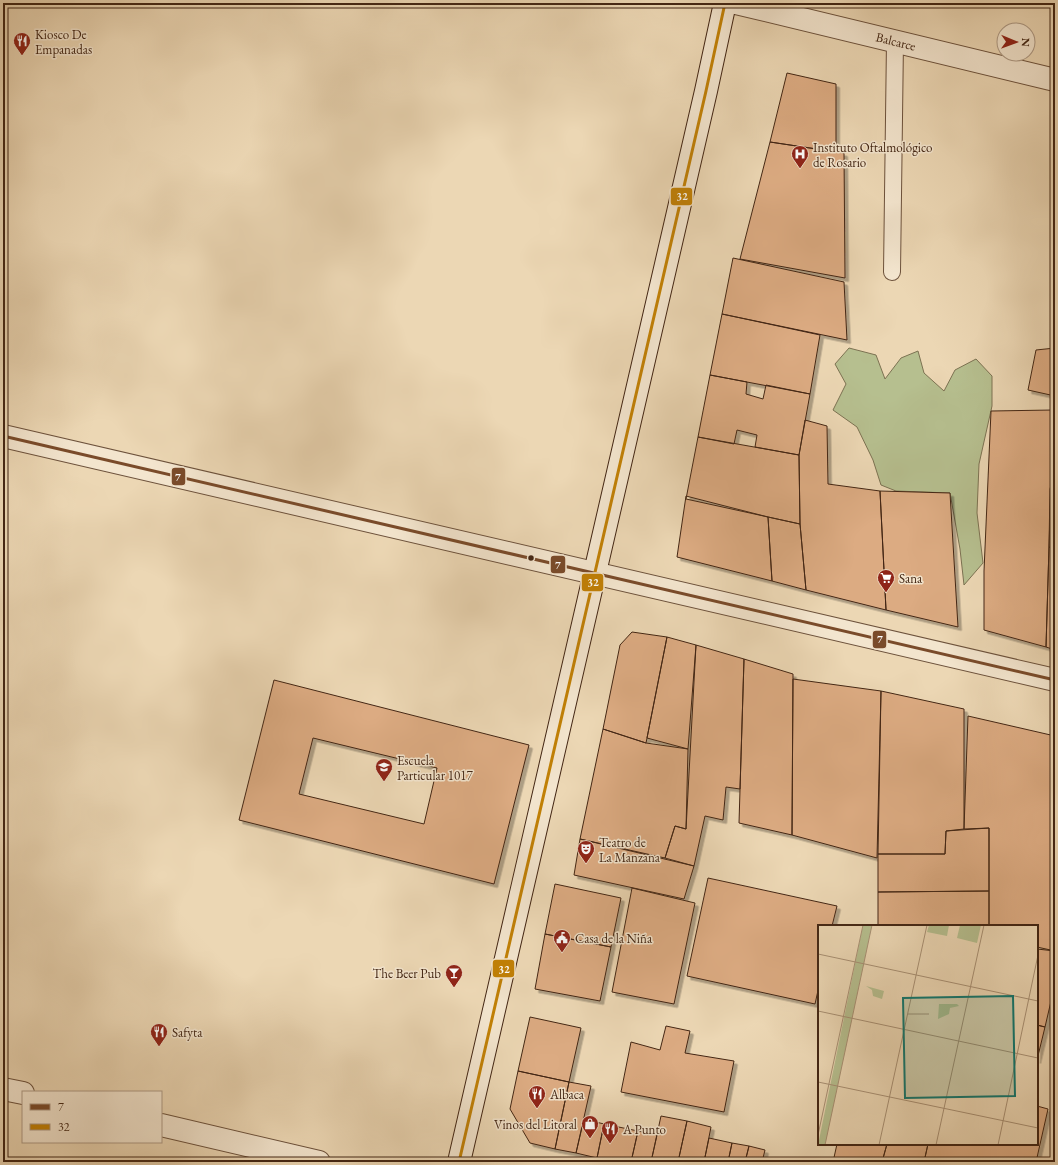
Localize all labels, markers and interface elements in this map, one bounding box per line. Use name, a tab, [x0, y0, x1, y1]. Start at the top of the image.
north arrow	[996, 22, 1036, 62]
place label: Kiosco De Empanadas	[35, 26, 92, 58]
street label: Balcarce	[874, 28, 918, 55]
restaurant icon: Kiosco De Empanadas	[12, 31, 32, 56]
text: N	[1019, 38, 1033, 47]
place label: Instituto Oftalmológico de Rosario	[813, 139, 932, 171]
hospital icon: Instituto Oftalmológico de Rosario	[790, 144, 810, 169]
line badge: 32	[670, 187, 693, 206]
text: 32	[676, 189, 688, 203]
line badge: 7	[171, 467, 186, 486]
text: 7	[175, 470, 181, 484]
unlabelled marker	[526, 553, 536, 563]
line badge: 7	[550, 555, 566, 574]
text: 7	[555, 558, 561, 572]
supermarket icon: Sana	[876, 568, 896, 593]
place label: Sana	[899, 570, 923, 587]
line badge: 32	[581, 573, 604, 592]
text: 32	[587, 575, 599, 589]
line badge: 7	[872, 630, 887, 649]
text: 7	[877, 632, 883, 646]
place label: Escuela Particular 1017	[397, 752, 473, 784]
school or university icon: Escuela Particular 1017	[374, 757, 394, 782]
place label: Teatro de La Manzana	[599, 834, 661, 866]
theatre icon: Teatro de La Manzana	[576, 839, 596, 864]
inset map	[818, 925, 1038, 1145]
public building icon: Casa de la Niña	[552, 928, 572, 953]
place label: Casa de la Niña	[575, 930, 653, 947]
line badge: 32	[492, 959, 515, 978]
text: 32	[498, 962, 510, 976]
bar icon: The Beer Pub	[444, 963, 464, 988]
place label: The Beer Pub	[373, 965, 441, 982]
restaurant icon: Safyta	[149, 1022, 169, 1047]
place label: Safyta	[172, 1024, 203, 1041]
restaurant icon: Albaca	[527, 1084, 547, 1109]
place label: Albaca	[549, 1086, 585, 1103]
legend	[22, 1091, 162, 1143]
text: 7	[58, 1099, 64, 1115]
shop icon: Vinos del Litoral	[580, 1114, 600, 1139]
place label: Vinos del Litoral	[494, 1116, 577, 1133]
text: 32	[58, 1119, 70, 1135]
restaurant icon: A Punto	[600, 1119, 620, 1144]
place label: A Punto	[622, 1121, 666, 1138]

